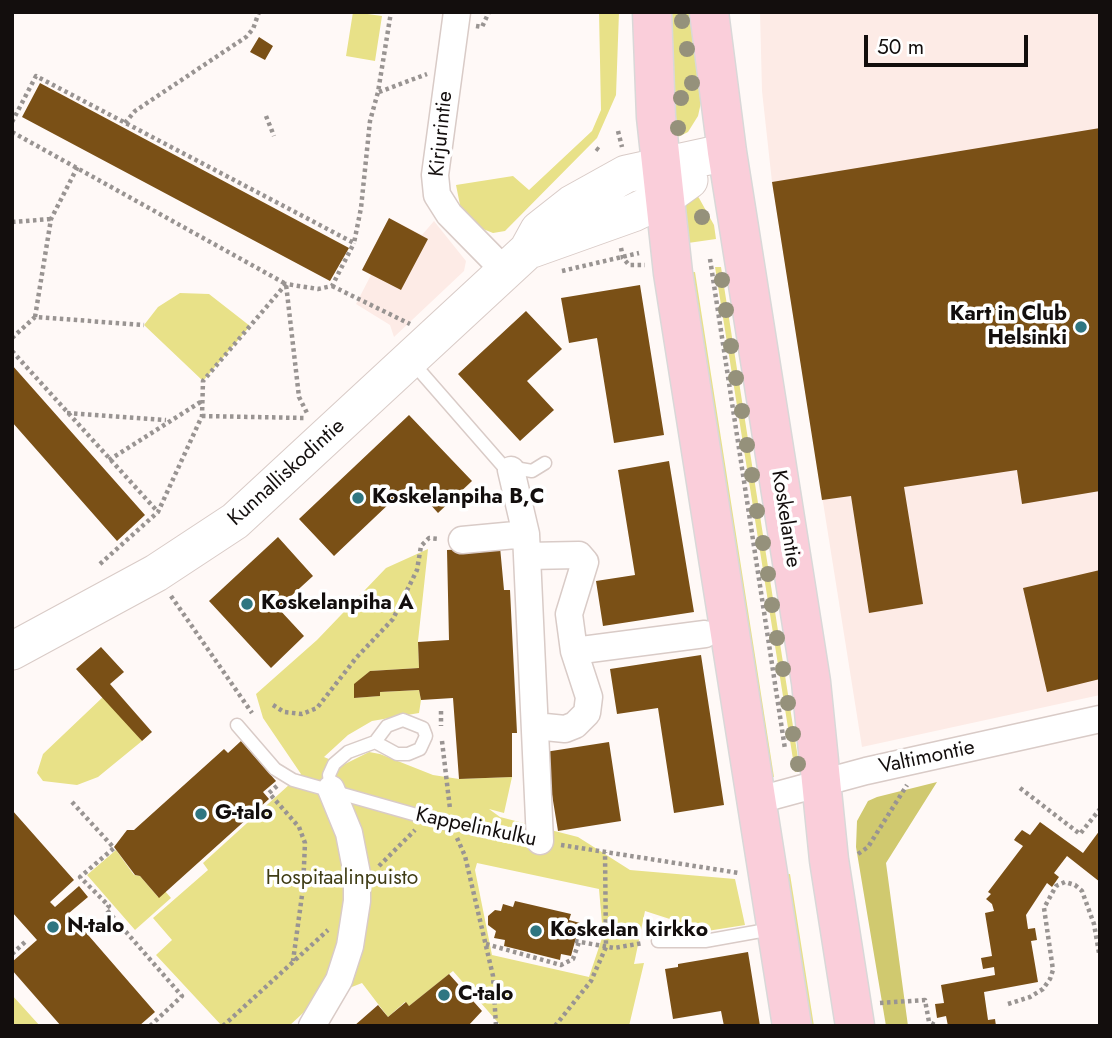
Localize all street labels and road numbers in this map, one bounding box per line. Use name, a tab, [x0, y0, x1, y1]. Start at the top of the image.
street label: Kirjurintie	[425, 90, 459, 178]
street label: Kunnalliskodintie	[224, 414, 350, 532]
street label: Koskelantie	[765, 469, 805, 569]
street label: Valtimontie	[877, 736, 977, 780]
street label: Kappelinkulku	[413, 803, 539, 853]

